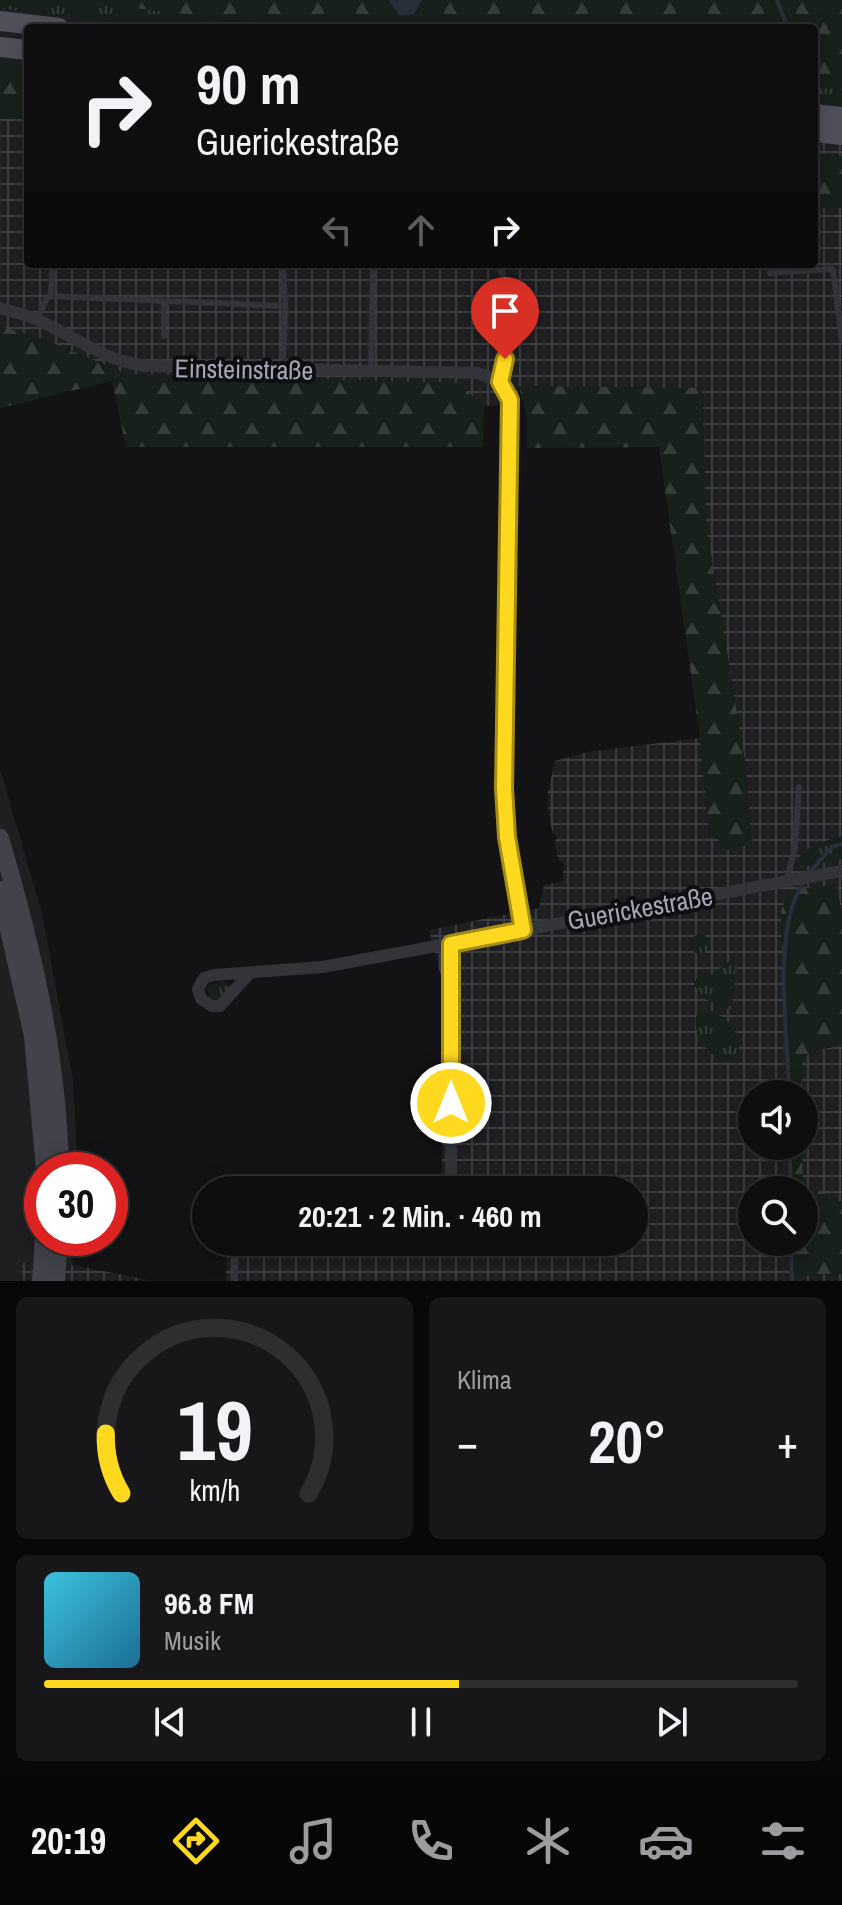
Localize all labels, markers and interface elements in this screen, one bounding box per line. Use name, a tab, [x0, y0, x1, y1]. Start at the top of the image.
text: 90 m	[196, 46, 301, 121]
icon: right	[64, 56, 168, 160]
text: Guerickestraße	[196, 118, 399, 166]
icon: left	[315, 208, 359, 252]
icon: ahead	[399, 208, 443, 252]
icon: right	[483, 208, 527, 252]
pin	[471, 277, 539, 359]
icon: arrive	[483, 289, 527, 333]
street label: Einsteinstraße	[174, 350, 314, 388]
street label: Guerickestraße	[565, 878, 715, 938]
position arrow	[409, 1061, 493, 1145]
map controls	[738, 1080, 818, 1256]
button: sound	[738, 1080, 818, 1160]
speed limit sign: 30	[24, 1152, 128, 1256]
button: search	[738, 1176, 818, 1256]
text: 20:21 · 2 Min. · 460 m	[298, 1196, 542, 1236]
text: Klima	[457, 1362, 512, 1397]
text: 19	[177, 1374, 252, 1486]
text: 20°	[588, 1401, 667, 1482]
text: −	[457, 1412, 478, 1472]
text: +	[777, 1412, 798, 1472]
text: km/h	[189, 1471, 240, 1510]
text: 96.8 FM	[164, 1583, 254, 1623]
text: Musik	[164, 1623, 221, 1658]
icon: previous	[148, 1700, 192, 1744]
icon: pause	[399, 1700, 443, 1744]
icon: next	[650, 1700, 694, 1744]
icon: directions	[168, 1813, 224, 1869]
icon: music	[285, 1813, 341, 1869]
icon: phone	[403, 1813, 459, 1869]
icon: climate	[520, 1813, 576, 1869]
icon: car	[638, 1813, 694, 1869]
icon: filters	[755, 1813, 811, 1869]
text: 20:19	[31, 1817, 106, 1865]

